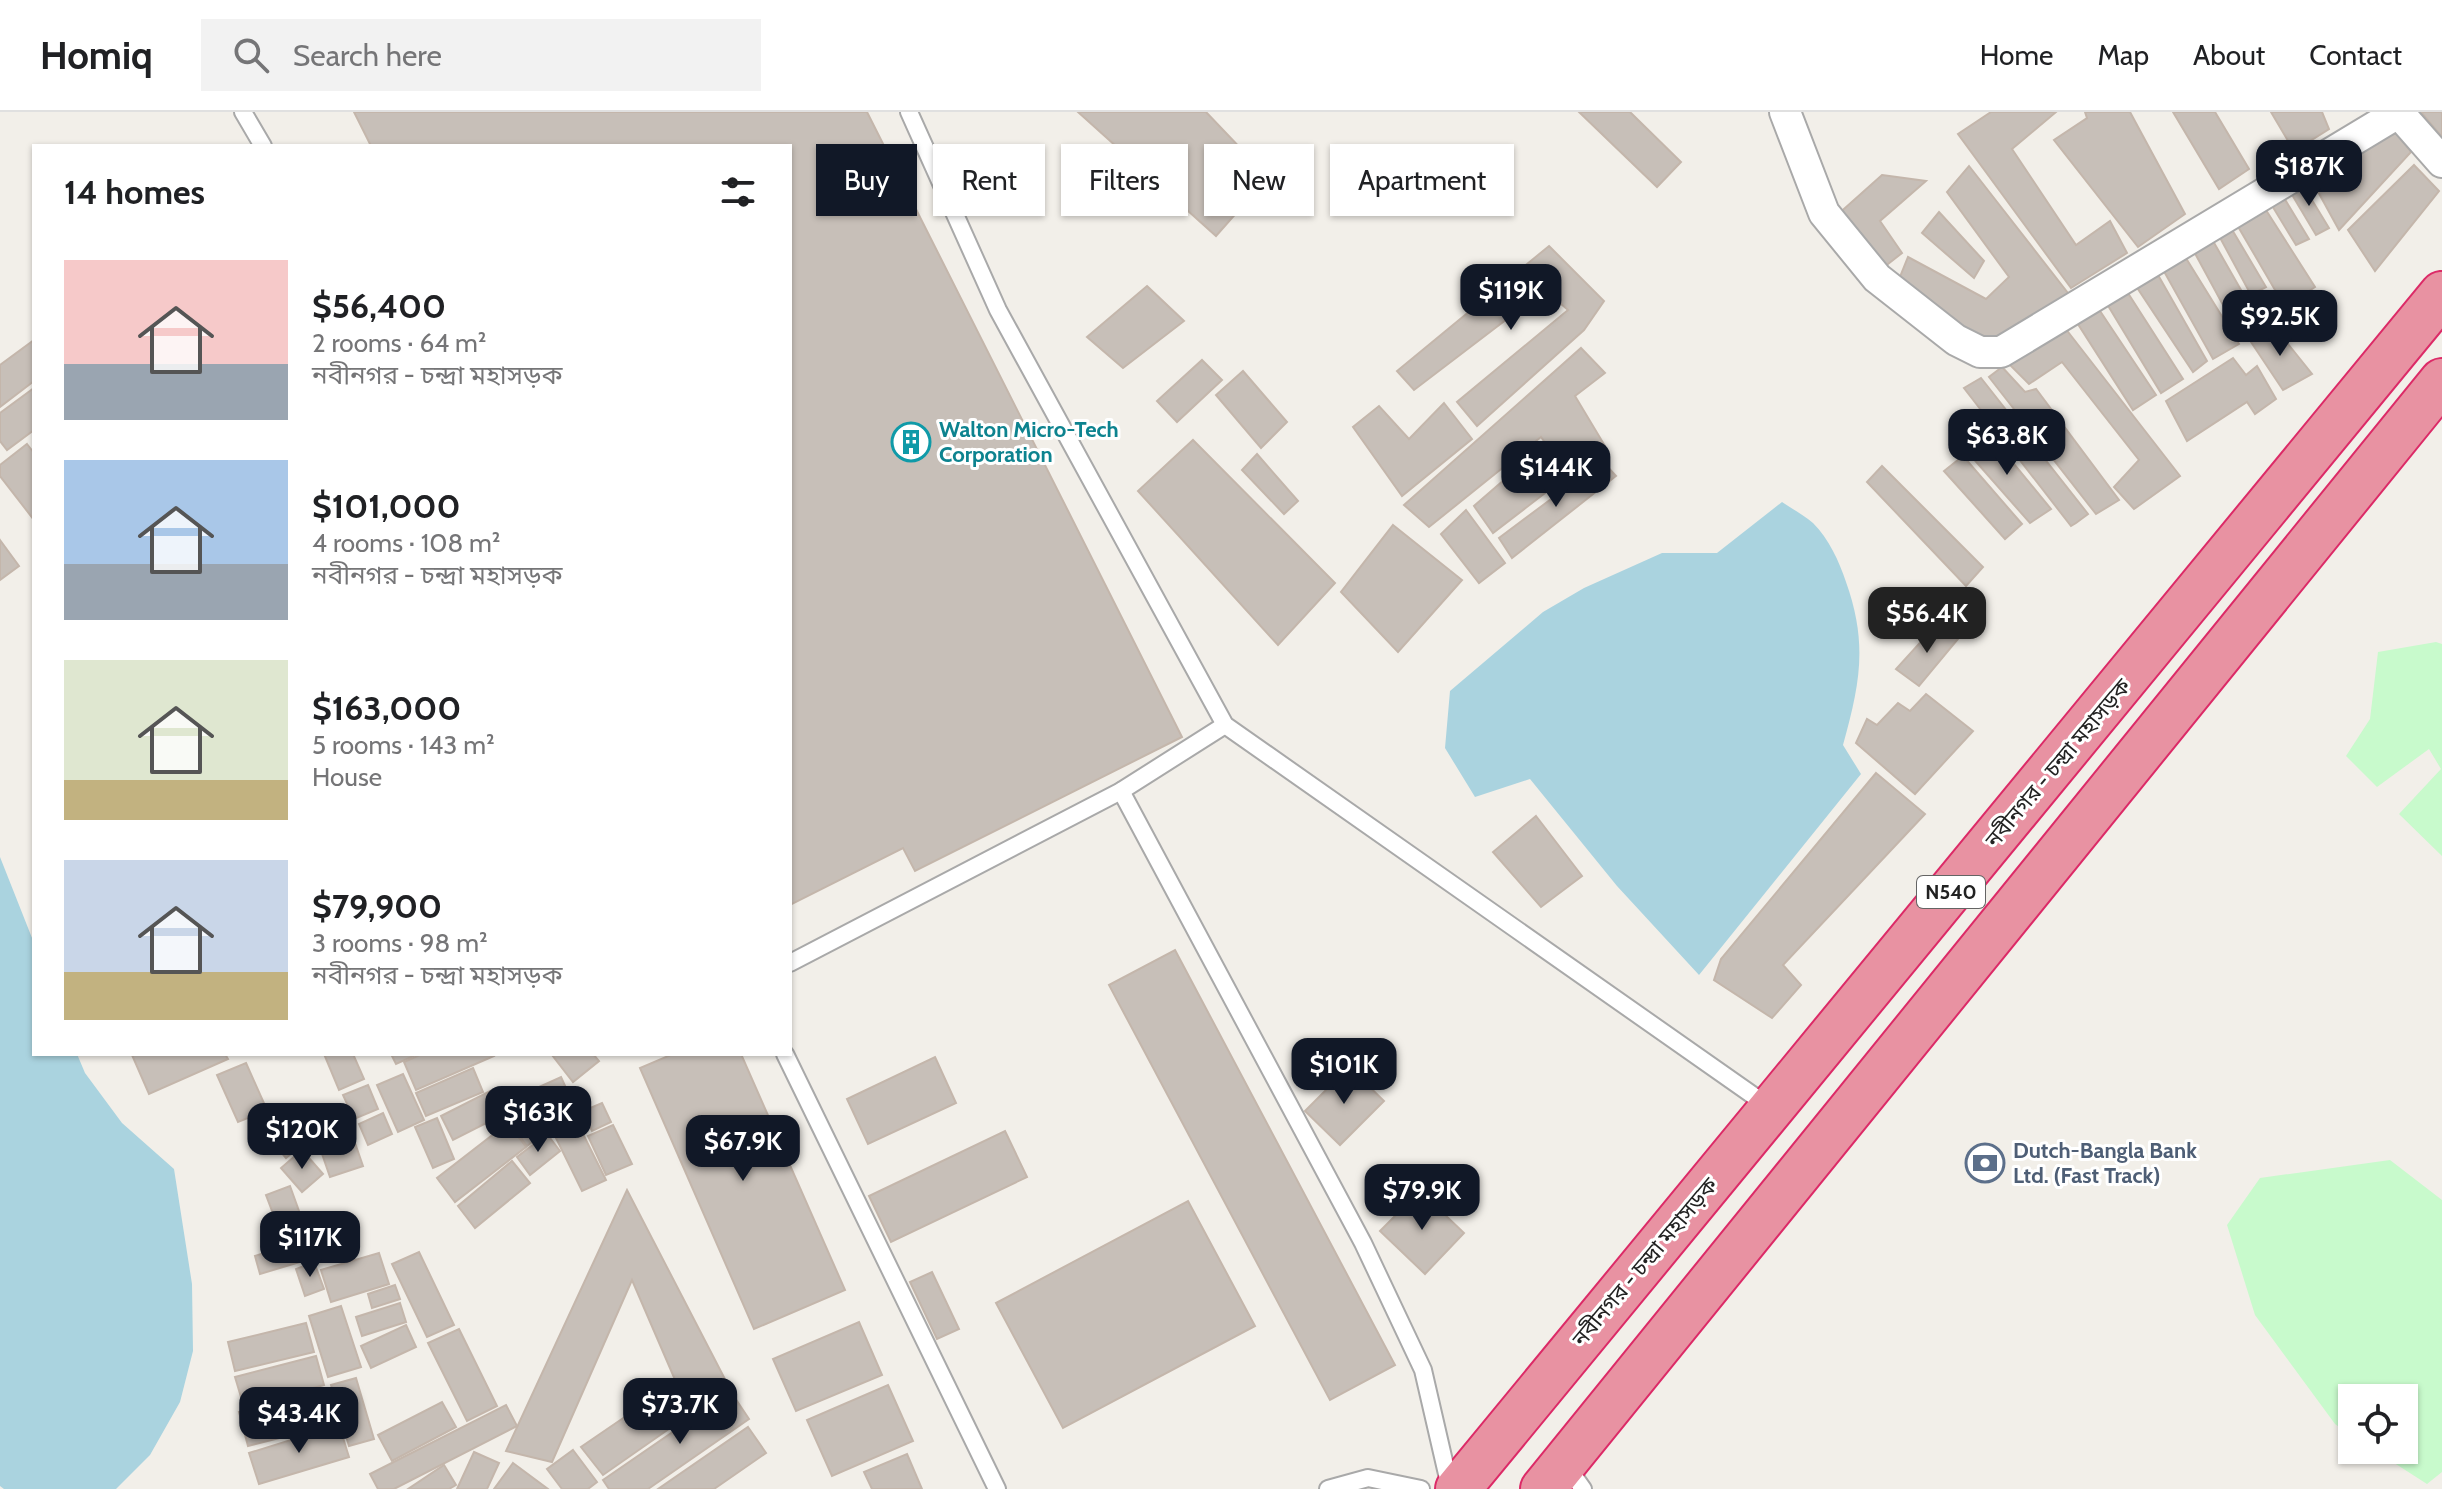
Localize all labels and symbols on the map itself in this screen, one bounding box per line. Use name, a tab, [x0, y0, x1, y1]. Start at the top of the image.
pin: $187K	[2253, 140, 2365, 208]
pin: $119K	[1455, 264, 1567, 332]
pin: $92.5K	[2215, 290, 2345, 358]
pin: $63.8K	[1942, 409, 2072, 477]
place label: Walton Micro-Tech Corporation	[939, 416, 1119, 468]
building icon: Walton Micro-Tech Corporation	[890, 421, 932, 463]
pin: $144K	[1500, 441, 1612, 509]
pin: $56.4K	[1862, 587, 1992, 655]
street label: নবীনগর - চন্দ্রা মহাসড়ক	[1979, 673, 2137, 854]
road number: N540	[1917, 876, 1985, 908]
pin: $101K	[1288, 1038, 1400, 1106]
pin: $163K	[482, 1086, 594, 1154]
pin: $120K	[246, 1103, 358, 1171]
pin: $67.9K	[678, 1115, 808, 1183]
place label: Dutch-Bangla Bank Ltd. (Fast Track)	[2013, 1137, 2197, 1189]
bank icon: Dutch-Bangla Bank Ltd. (Fast Track)	[1964, 1142, 2006, 1184]
pin: $79.9K	[1357, 1164, 1487, 1232]
street label: নবীনগর - চন্দ্রা মহাসড়ক	[1566, 1172, 1724, 1353]
pin: $117K	[254, 1211, 366, 1279]
pin: $73.7K	[615, 1378, 745, 1446]
pin: $43.4K	[234, 1387, 364, 1455]

